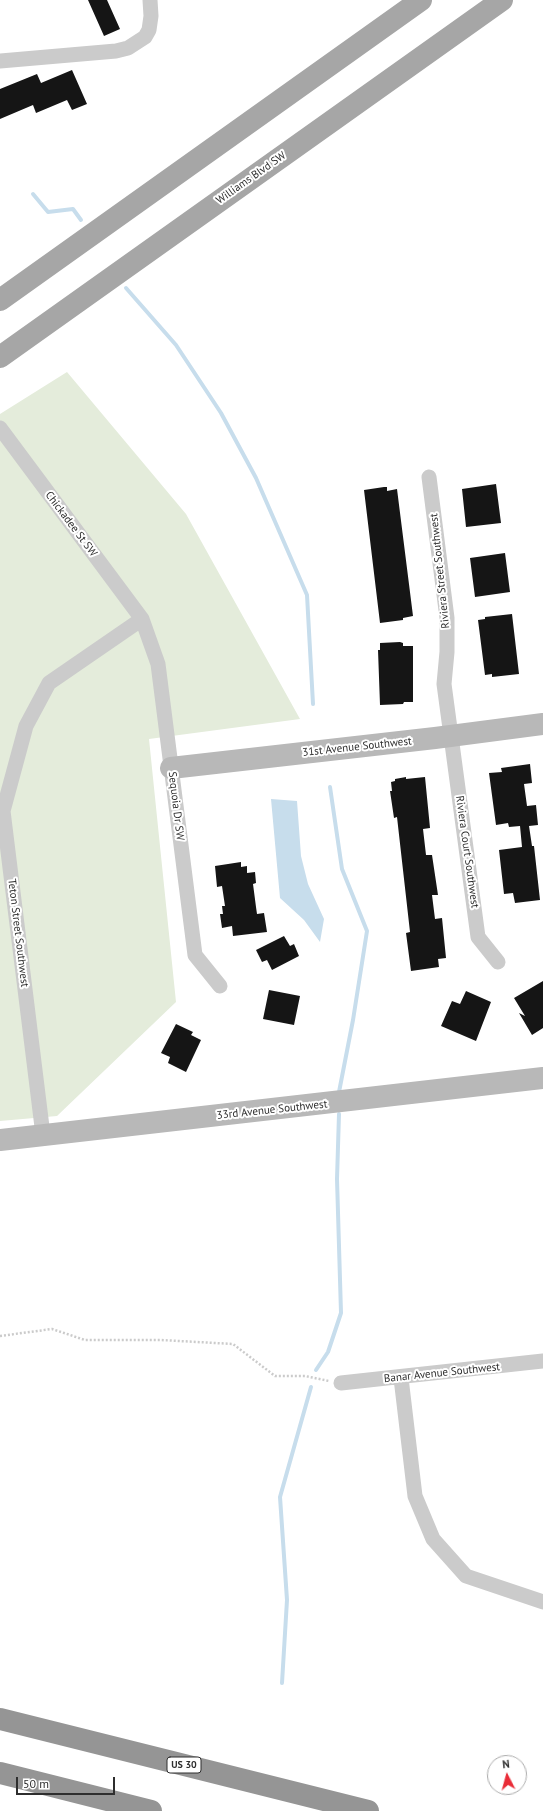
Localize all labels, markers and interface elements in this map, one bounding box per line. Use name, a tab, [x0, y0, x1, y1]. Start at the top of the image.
street label: Williams Blvd SW	[214, 149, 288, 207]
street label: Chickadee St SW	[42, 489, 100, 559]
street label: Riviera Street Southwest	[427, 513, 453, 629]
street label: 31st Avenue Southwest	[302, 735, 412, 759]
street label: Sequoia Dr SW	[165, 771, 187, 841]
street label: Riviera Court Southwest	[453, 795, 481, 909]
street label: Teton Street Southwest	[5, 878, 31, 988]
street label: 33rd Avenue Southwest	[216, 1098, 328, 1122]
street label: Banar Avenue Southwest	[383, 1360, 501, 1386]
north arrow	[487, 1755, 527, 1795]
road number: US 30	[167, 1757, 201, 1773]
text: N	[502, 1757, 510, 1771]
scale bar	[18, 1769, 117, 1795]
text: 50 m	[23, 1776, 49, 1791]

